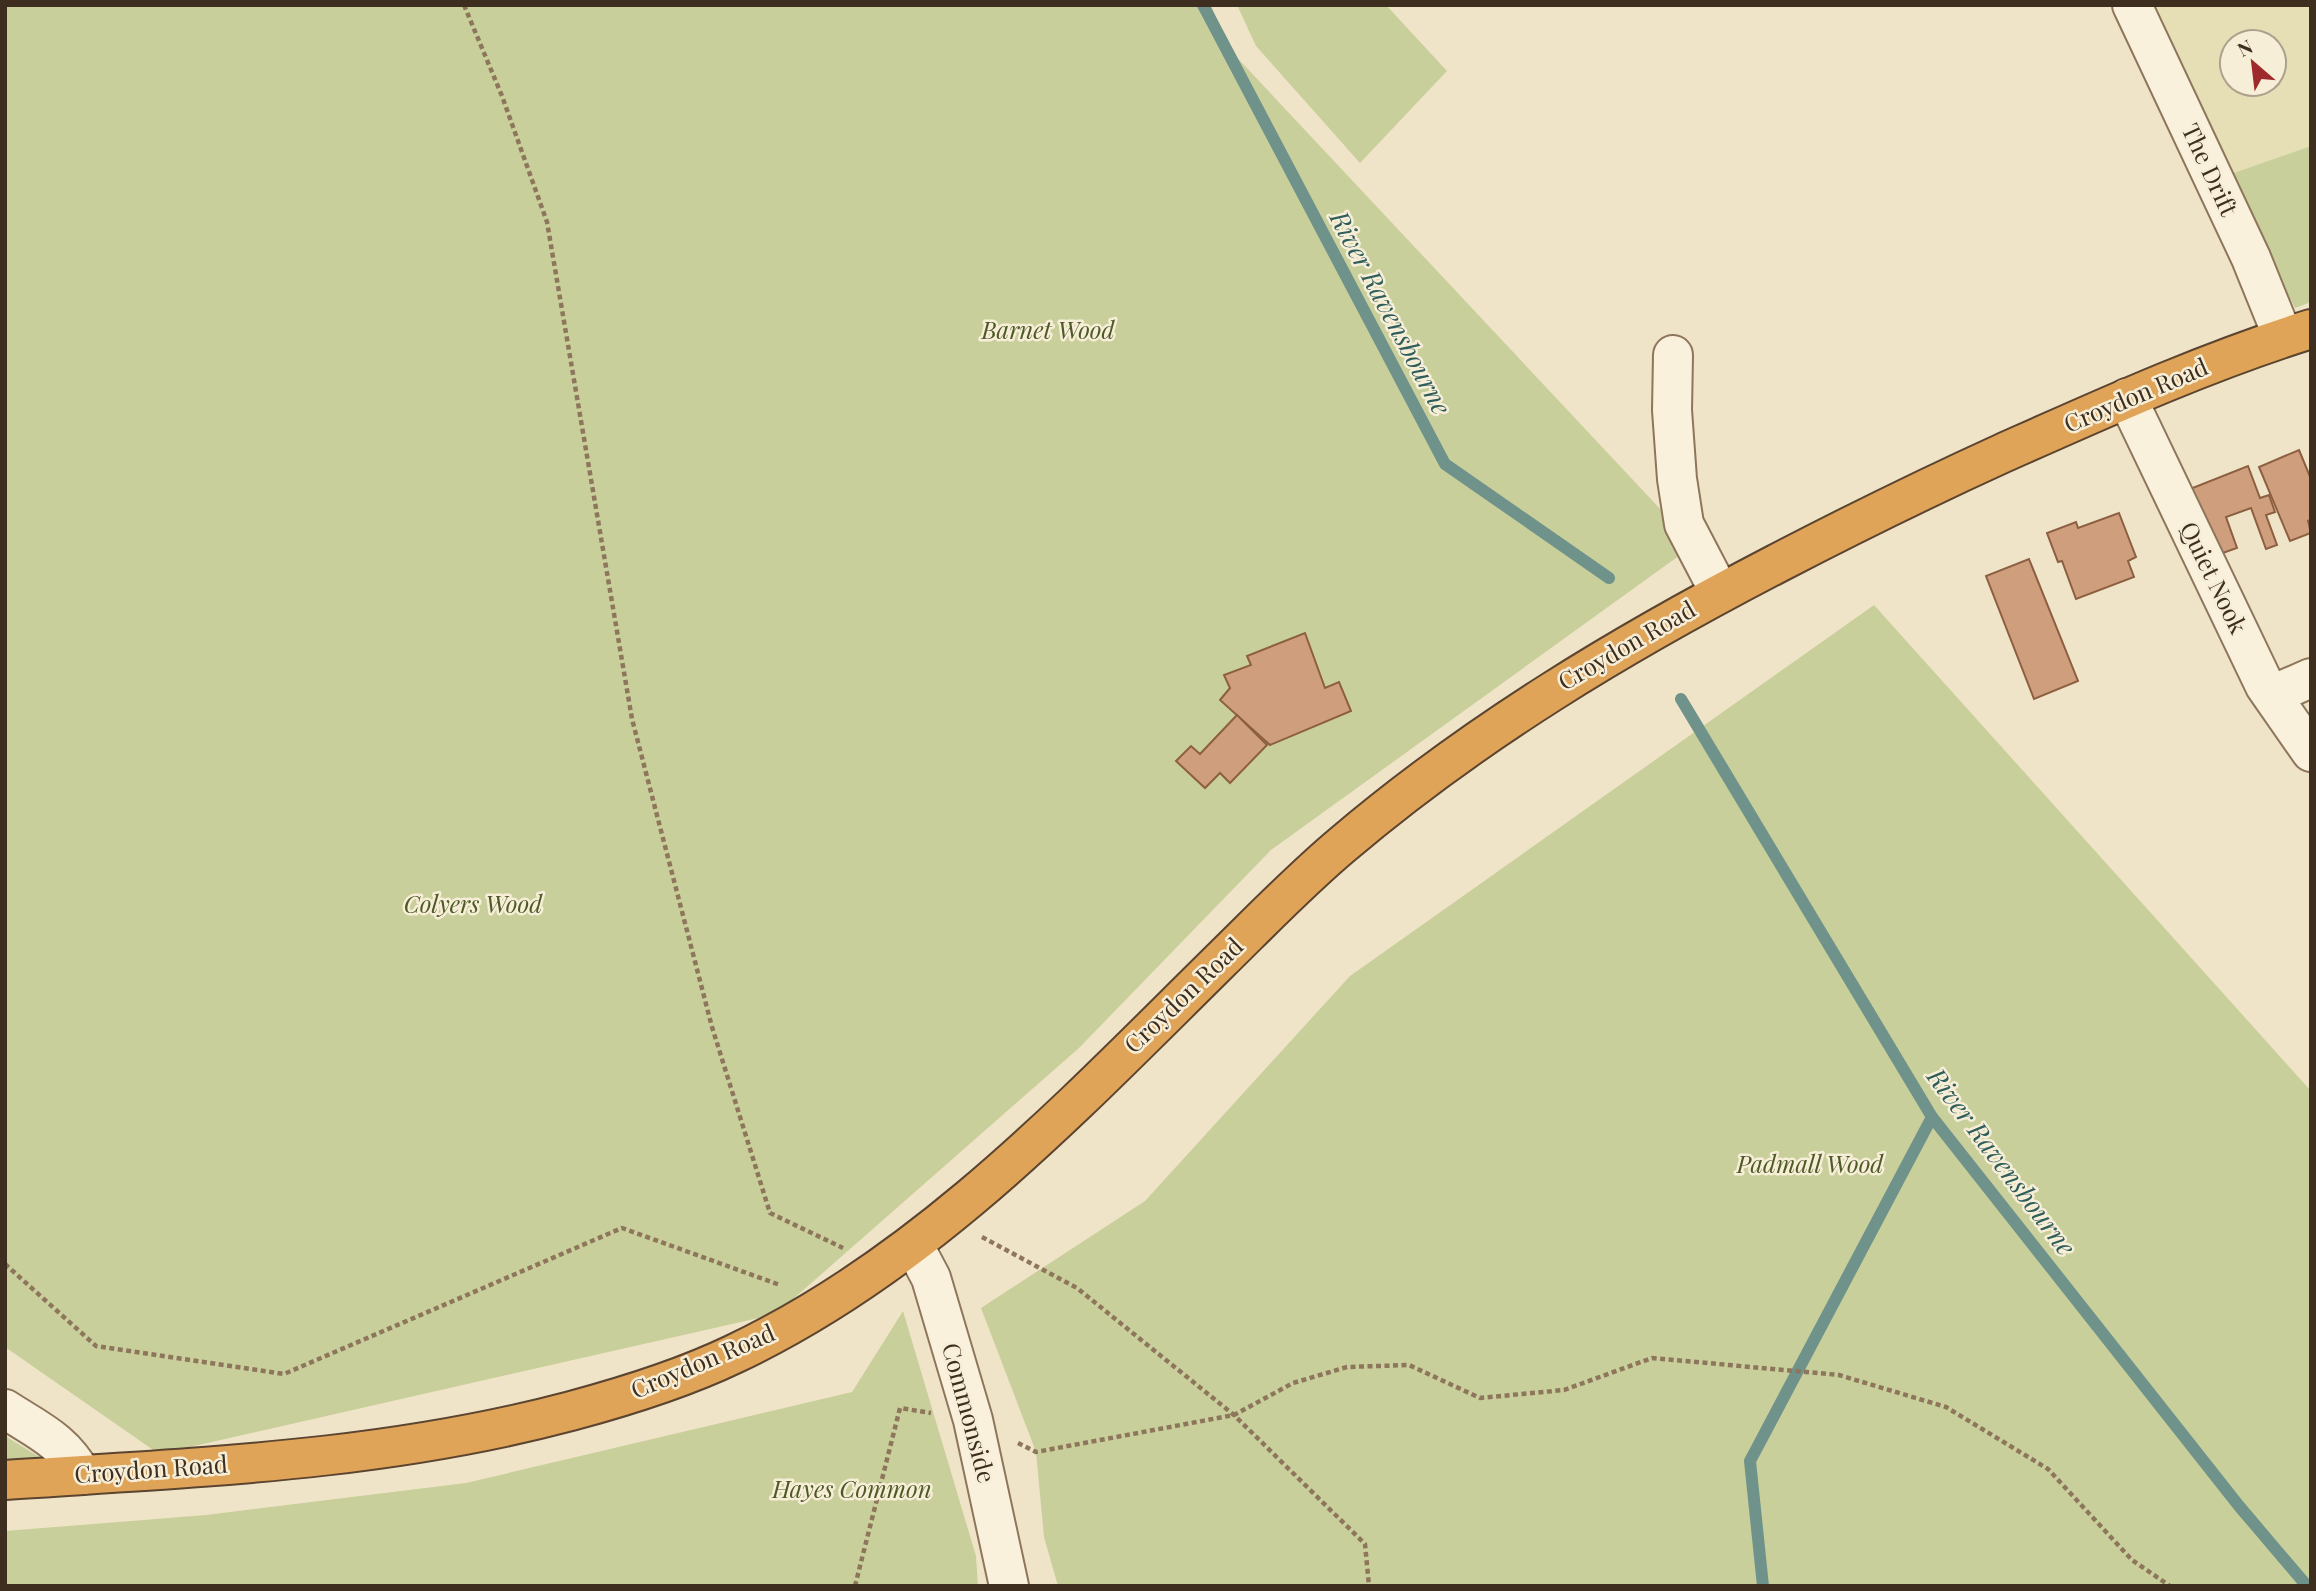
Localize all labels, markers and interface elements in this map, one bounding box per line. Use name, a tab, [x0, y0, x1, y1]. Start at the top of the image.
north arrow	[2218, 28, 2288, 98]
text: N	[2232, 32, 2257, 62]
street label: The Drift	[2175, 118, 2246, 221]
water label: River Ravensbourne	[1322, 203, 1460, 421]
park label: Barnet Wood	[980, 313, 1116, 345]
street label: Croydon Road	[2058, 349, 2212, 439]
street label: Quiet Nook	[2174, 516, 2256, 639]
street label: Croydon Road	[1552, 592, 1701, 697]
park label: Colyers Wood	[404, 887, 543, 919]
street label: Croydon Road	[1116, 930, 1249, 1059]
water label: River Ravensbourne	[1919, 1059, 2084, 1262]
park label: Padmall Wood	[1736, 1147, 1884, 1179]
street label: Croydon Road	[625, 1315, 779, 1405]
street label: Commonside	[936, 1339, 1004, 1486]
street label: Croydon Road	[73, 1447, 229, 1489]
park label: Hayes Common	[771, 1472, 932, 1504]

